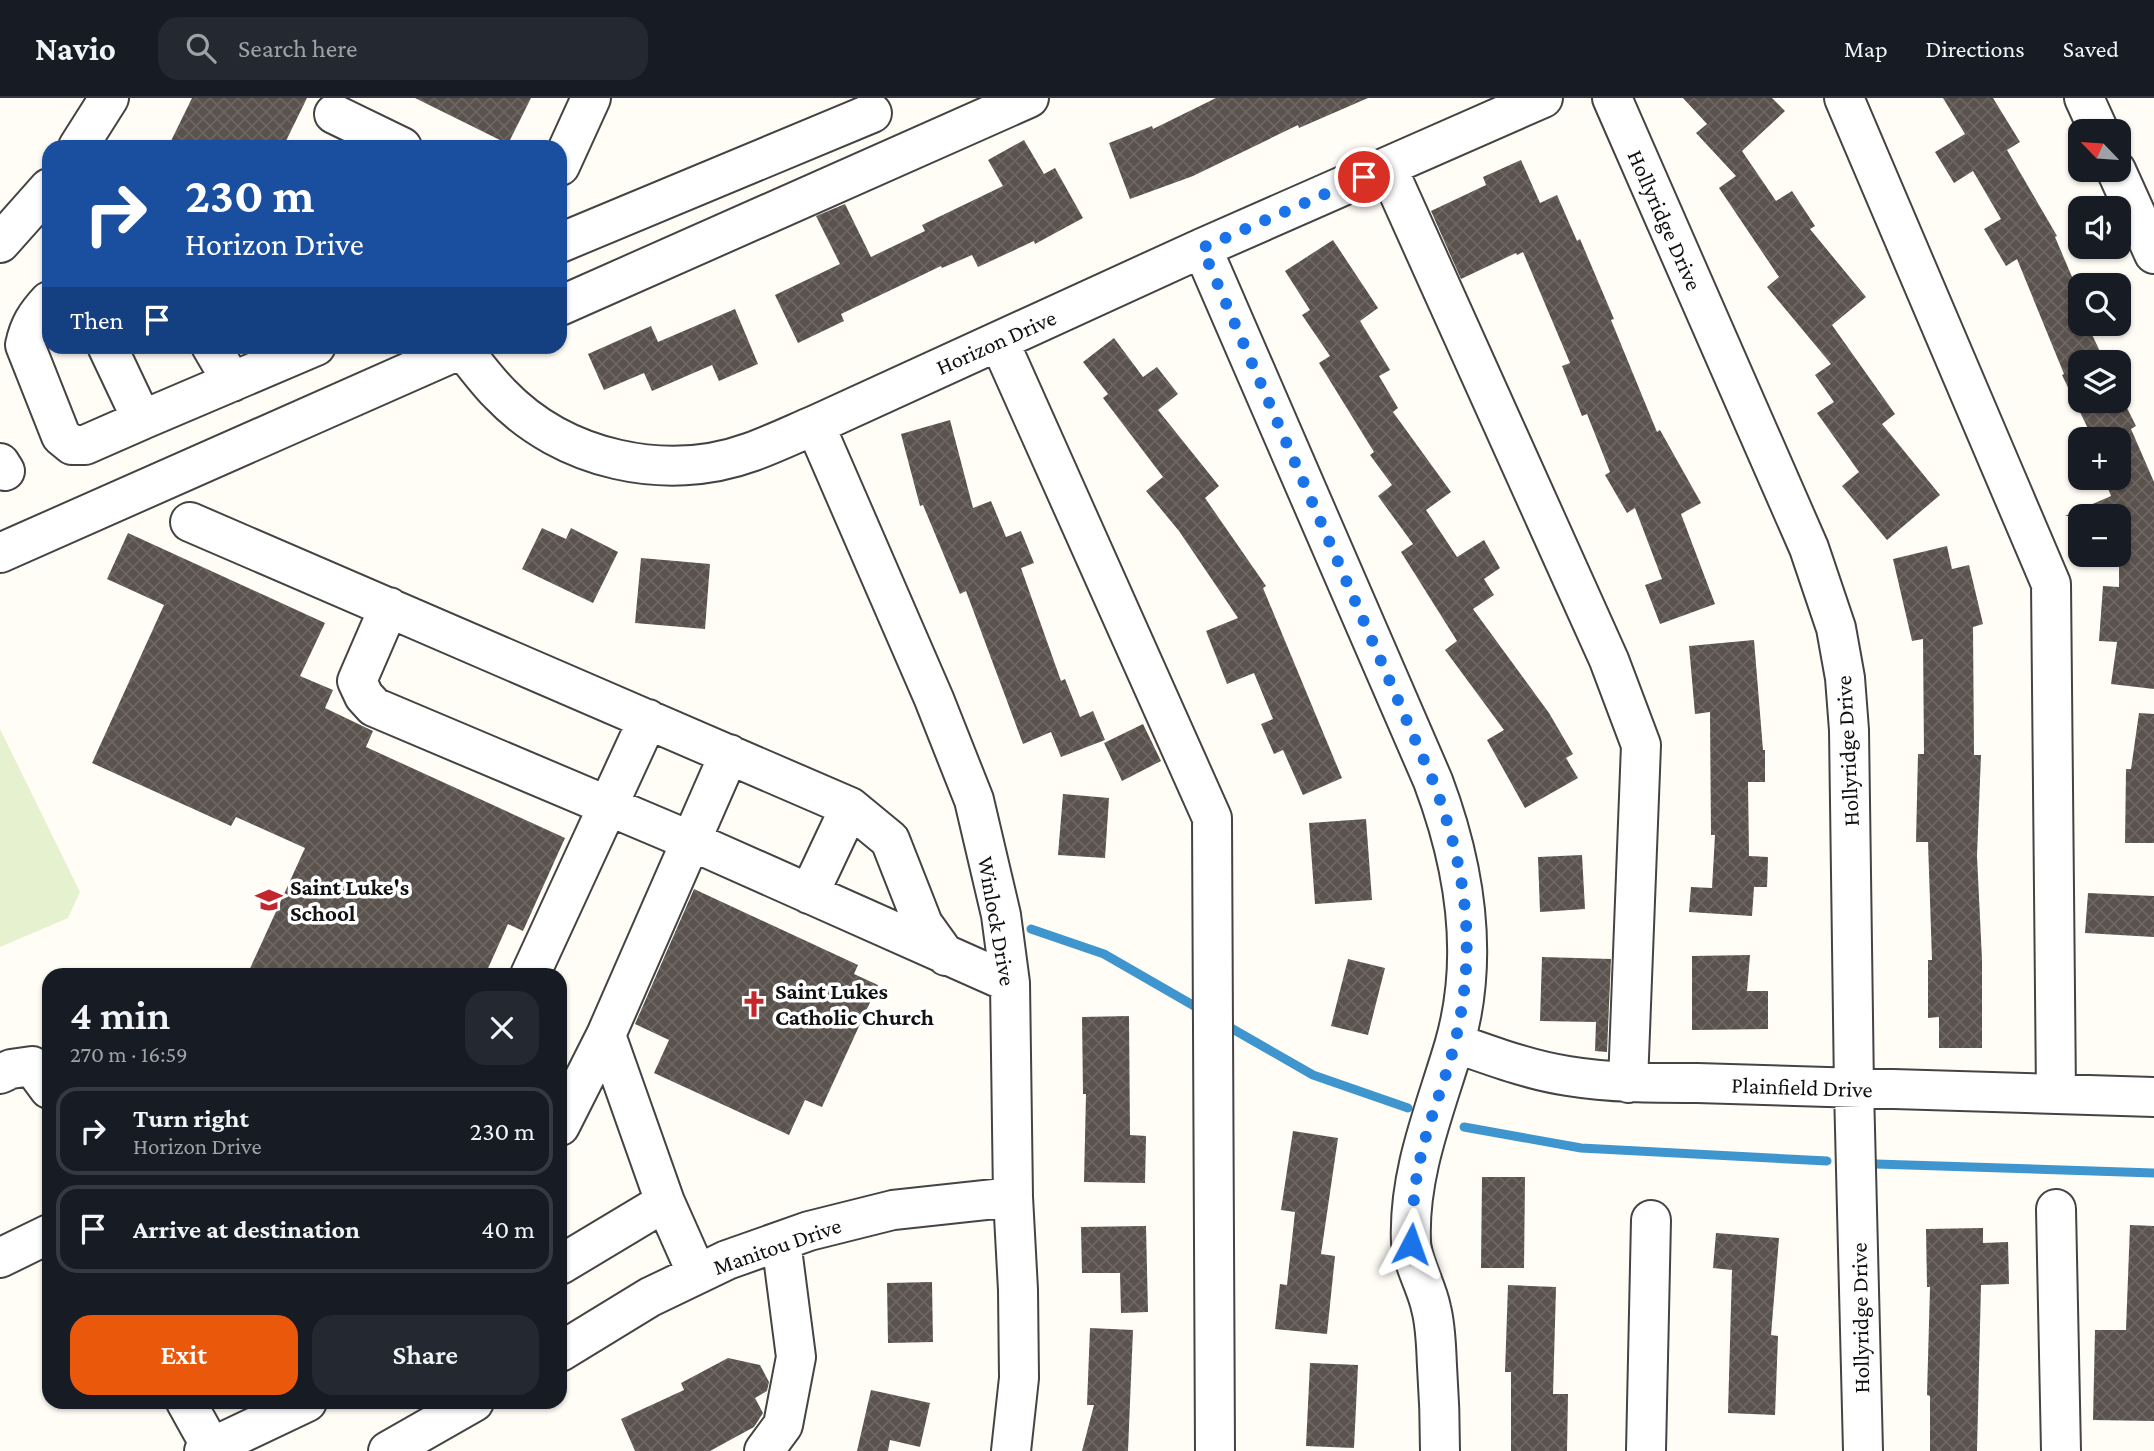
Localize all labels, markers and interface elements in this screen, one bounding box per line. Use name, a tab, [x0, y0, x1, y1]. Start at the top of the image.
search box	[158, 17, 648, 80]
icon: search	[182, 29, 220, 67]
text: Navio	[35, 30, 116, 67]
text: Search here	[238, 34, 357, 63]
text: Map	[1844, 35, 1888, 62]
text: Directions	[1926, 35, 2025, 62]
text: Saved	[2063, 35, 2119, 62]
north arrow	[2068, 119, 2132, 182]
map controls	[2068, 119, 2131, 567]
street label: Hollyridge Drive	[1622, 146, 1708, 294]
pin	[1334, 147, 1394, 207]
icon: arrive	[1345, 158, 1383, 196]
icon: right	[70, 168, 161, 259]
text: 230 m	[185, 168, 315, 223]
button: sound	[2068, 196, 2131, 259]
text: Horizon Drive	[185, 226, 364, 262]
button: search	[2068, 273, 2131, 336]
icon: arrive	[138, 301, 176, 339]
street label: Horizon Drive	[932, 304, 1060, 380]
text: Then	[70, 306, 124, 335]
button: layers	[2068, 350, 2131, 413]
button: +	[2068, 427, 2131, 490]
button: −	[2068, 504, 2131, 567]
street label: Hollyridge Drive	[1830, 675, 1864, 827]
street label: Winlock Drive	[973, 854, 1021, 988]
place label: Saint Luke's School	[290, 874, 409, 926]
school or university icon: Saint Luke's School	[254, 885, 284, 915]
place label: Saint Lukes Catholic Church	[775, 978, 934, 1030]
church icon: Saint Lukes Catholic Church	[739, 989, 769, 1019]
text: 4 min	[70, 991, 170, 1038]
button: close	[465, 991, 539, 1065]
text: 270 m · 16:59	[70, 1041, 188, 1067]
street label: Plainfield Drive	[1731, 1072, 1873, 1102]
text: Turn right	[133, 1104, 249, 1133]
icon: right	[74, 1112, 112, 1150]
text: 230 m	[470, 1117, 535, 1146]
text: Horizon Drive	[133, 1133, 262, 1159]
position arrow	[1374, 1207, 1448, 1281]
icon: arrive	[74, 1210, 112, 1248]
street label: Manitou Drive	[710, 1212, 844, 1280]
text: Arrive at destination	[133, 1215, 360, 1244]
text: 40 m	[481, 1215, 535, 1244]
street label: Hollyridge Drive	[1846, 1242, 1874, 1394]
button: Exit	[70, 1315, 298, 1395]
button: Share	[312, 1315, 539, 1395]

